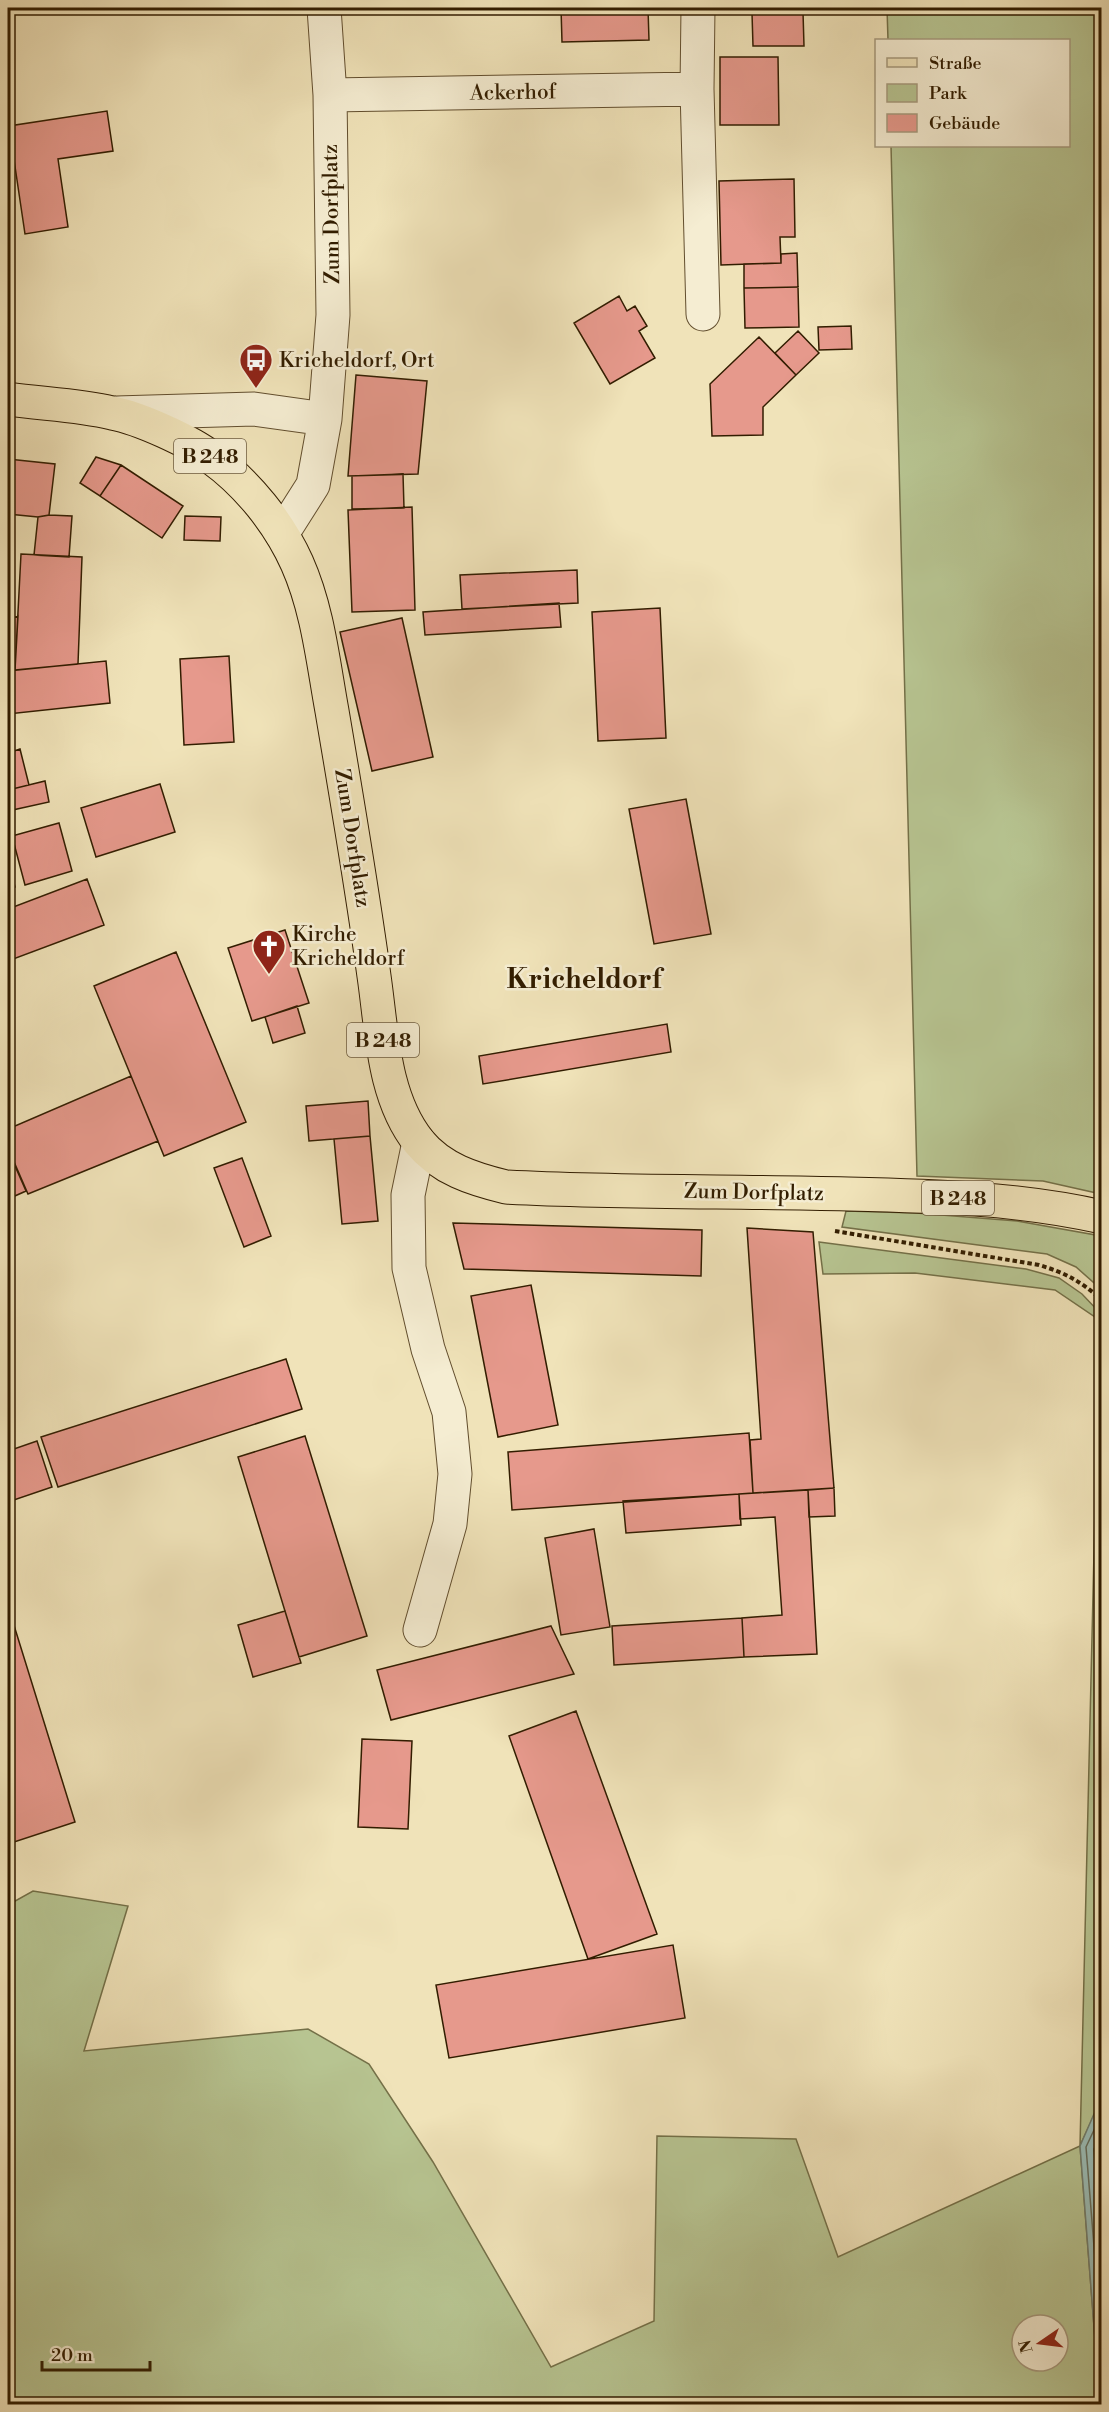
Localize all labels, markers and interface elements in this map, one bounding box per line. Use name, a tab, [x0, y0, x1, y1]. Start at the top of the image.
legend	[875, 39, 1070, 147]
text: Straße	[929, 52, 982, 75]
street label: Ackerhof	[469, 79, 558, 107]
text: Park	[929, 82, 968, 105]
text: Gebäude	[929, 112, 1000, 135]
street label: Zum Dorfplatz	[318, 144, 346, 284]
bus stop icon: Kricheldorf, Ort	[238, 342, 274, 389]
place label: Kricheldorf, Ort	[279, 348, 435, 374]
road number: B 248	[174, 439, 246, 473]
street label: Zum Dorfplatz	[328, 767, 376, 909]
place label: Kirche Kricheldorf	[292, 922, 406, 972]
church icon: Kirche Kricheldorf	[251, 928, 287, 975]
district label: Kricheldorf	[507, 963, 665, 997]
road number: B 248	[347, 1023, 419, 1057]
street label: Zum Dorfplatz	[684, 1179, 824, 1207]
road number: B 248	[922, 1181, 994, 1215]
north arrow	[1010, 2313, 1070, 2373]
scale bar	[42, 2334, 150, 2372]
text: N	[1015, 2337, 1038, 2355]
text: 20 m	[51, 2344, 93, 2367]

